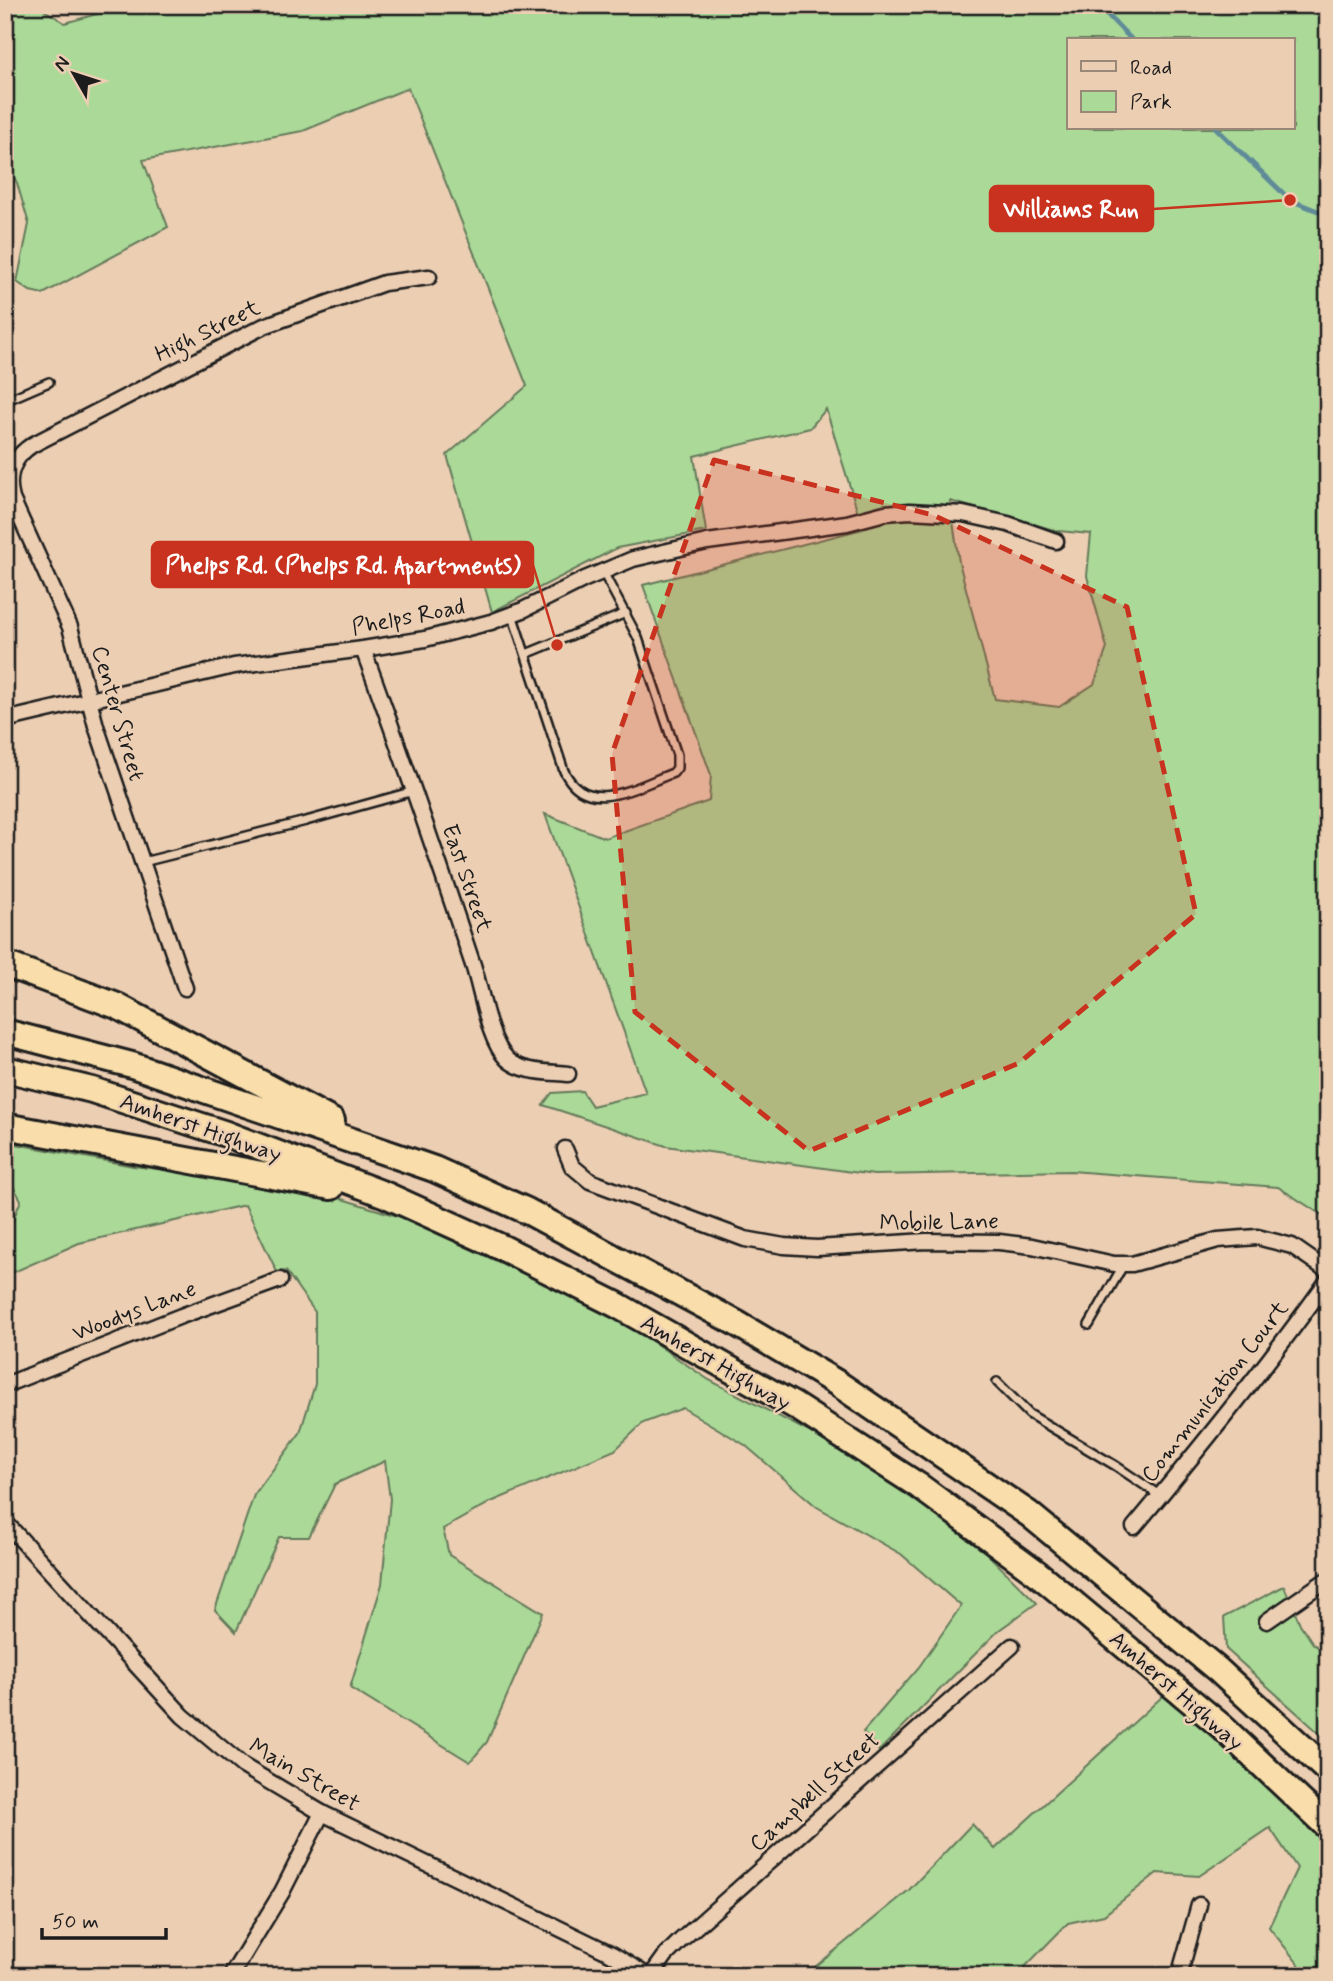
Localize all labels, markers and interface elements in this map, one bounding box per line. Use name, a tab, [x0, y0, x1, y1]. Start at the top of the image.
north arrow	[38, 38, 108, 108]
legend	[1067, 38, 1294, 130]
text: N	[48, 51, 76, 77]
text: Road	[1130, 54, 1172, 82]
text: Park	[1130, 88, 1172, 116]
callout: Williams Run	[990, 186, 1153, 231]
text: Williams Run	[1002, 195, 1139, 226]
street label: High Street	[150, 293, 267, 372]
callout: Phelps Rd. (Phelps Rd. Apartments)	[152, 542, 533, 587]
text: Phelps Rd. (Phelps Rd. Apartments)	[165, 551, 521, 585]
street label: Phelps Road	[349, 592, 468, 644]
street label: Center Street	[83, 642, 151, 785]
street label: East Street	[434, 821, 499, 937]
street label: Amherst Highway	[115, 1087, 285, 1172]
street label: Mobile Lane	[879, 1207, 999, 1239]
street label: Woodys Lane	[69, 1275, 201, 1349]
street label: Communication Court	[1135, 1295, 1296, 1489]
street label: Amherst Highway	[633, 1309, 796, 1421]
street label: Amherst Highway	[1101, 1625, 1249, 1760]
street label: Campbell Street	[744, 1726, 887, 1859]
street label: Main Street	[243, 1732, 365, 1820]
scale bar	[42, 1897, 166, 1941]
text: 50 m	[52, 1908, 99, 1936]

